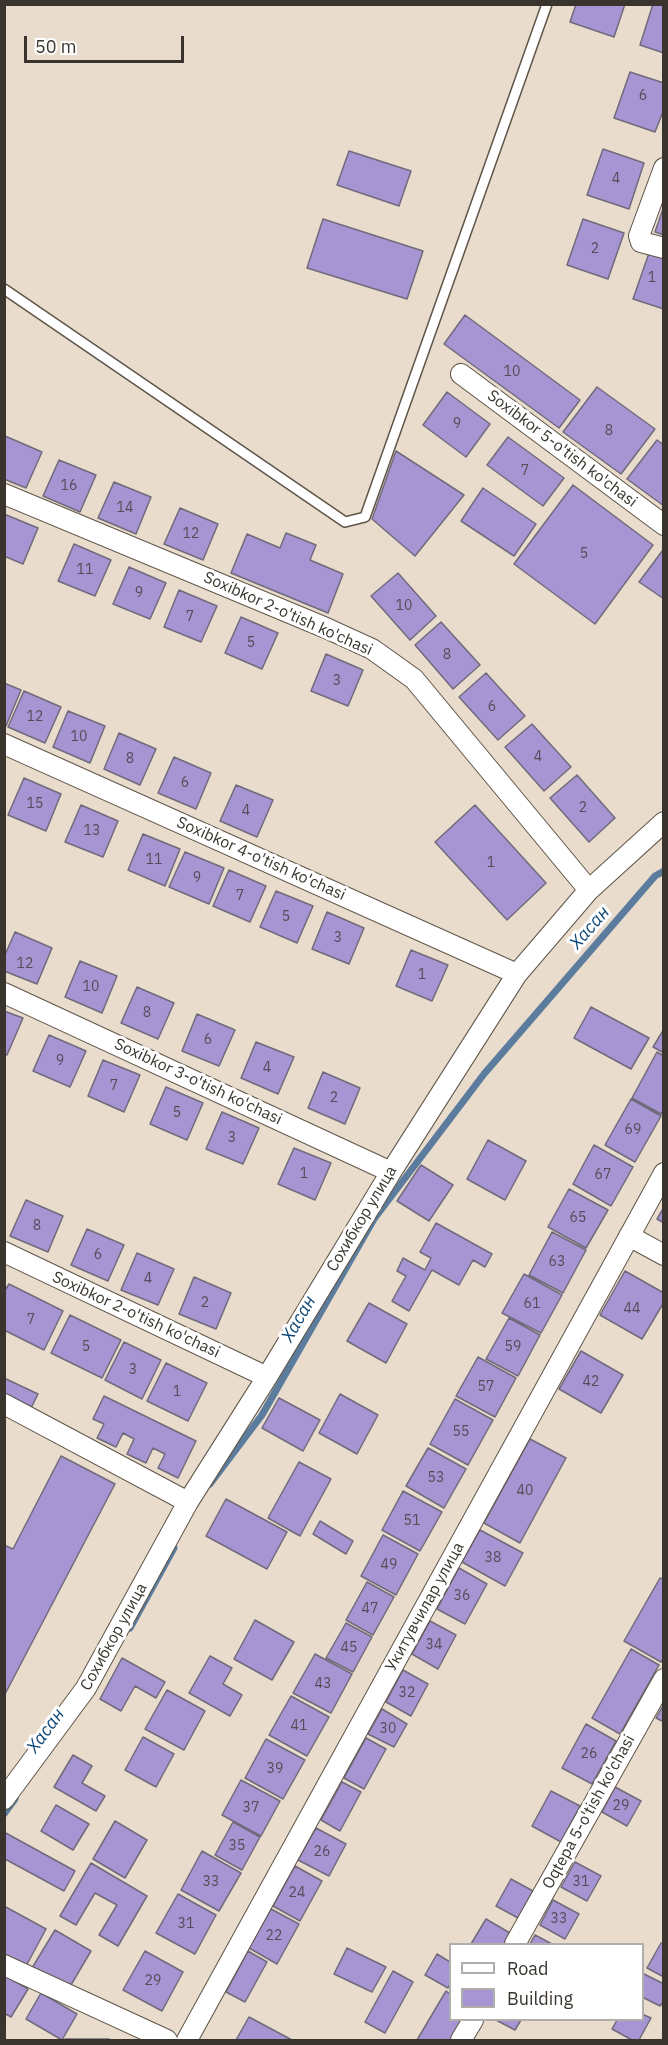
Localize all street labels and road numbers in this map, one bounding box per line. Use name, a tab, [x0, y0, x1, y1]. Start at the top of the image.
street label: Soxibkor 5-o'tish ko'chasi	[483, 386, 641, 512]
street label: Soxibkor 2-o'tish ko'chasi	[201, 568, 375, 660]
street label: Soxibkor 4-o'tish ko'chasi	[174, 813, 348, 905]
street label: Soxibkor 3-o'tish ko'chasi	[111, 1035, 285, 1129]
street label: Сохибкор улица	[323, 1163, 401, 1275]
street label: Soxibkor 2-o'tish ko'chasi	[49, 1268, 223, 1362]
street label: Укитувчилар улица	[382, 1539, 468, 1675]
street label: Сохибкор улица	[76, 1580, 152, 1694]
street label: Oqtepa 5-o'tish ko'chasi	[539, 1732, 639, 1892]

